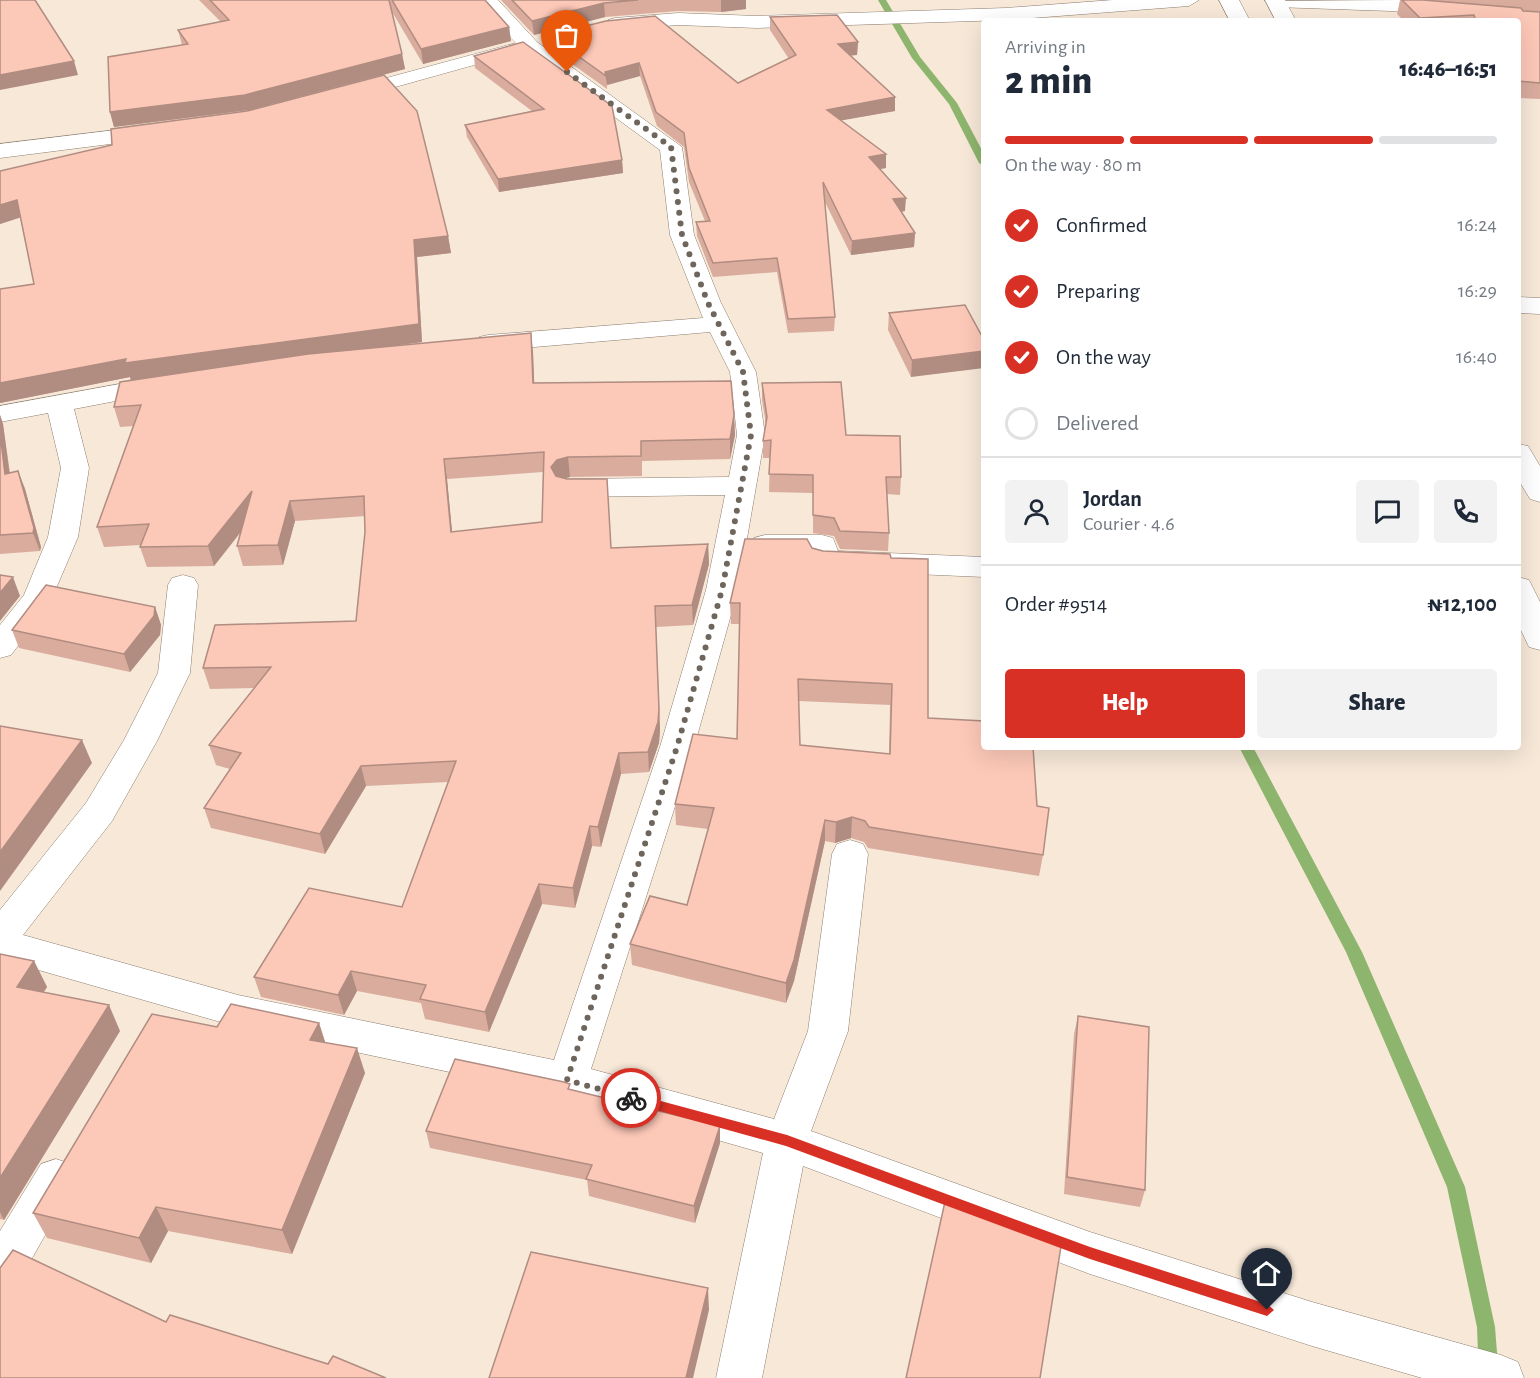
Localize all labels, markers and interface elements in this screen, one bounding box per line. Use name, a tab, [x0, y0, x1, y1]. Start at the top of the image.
pin	[541, 10, 592, 72]
icon: bag	[550, 19, 583, 52]
text: Arriving in	[1005, 37, 1086, 57]
text: 16:46–16:51	[1399, 58, 1497, 80]
text: 2 min	[1005, 62, 1092, 101]
text: On the way · 80 m	[1005, 155, 1142, 175]
icon: check	[1005, 209, 1038, 242]
text: Confirmed	[1056, 214, 1147, 236]
text: 16:24	[1457, 215, 1497, 235]
icon: check	[1005, 275, 1038, 308]
text: Preparing	[1056, 280, 1140, 302]
text: 16:29	[1458, 281, 1497, 301]
icon: check	[1005, 341, 1038, 374]
text: On the way	[1056, 346, 1151, 368]
text: 16:40	[1456, 347, 1497, 367]
text: Delivered	[1056, 412, 1139, 434]
button: person	[1005, 480, 1068, 543]
button: chat	[1356, 480, 1419, 543]
button: phone	[1434, 480, 1497, 543]
text: Jordan	[1083, 488, 1142, 510]
text: Courier · 4.6	[1083, 514, 1175, 534]
text: Order #9514	[1005, 593, 1107, 615]
text: ₦12,100	[1427, 593, 1497, 615]
button: Help	[1005, 669, 1245, 738]
button: Share	[1257, 669, 1497, 738]
courier	[601, 1068, 661, 1128]
icon: bike	[615, 1082, 648, 1115]
pin	[1241, 1248, 1292, 1310]
icon: home	[1250, 1257, 1283, 1290]

